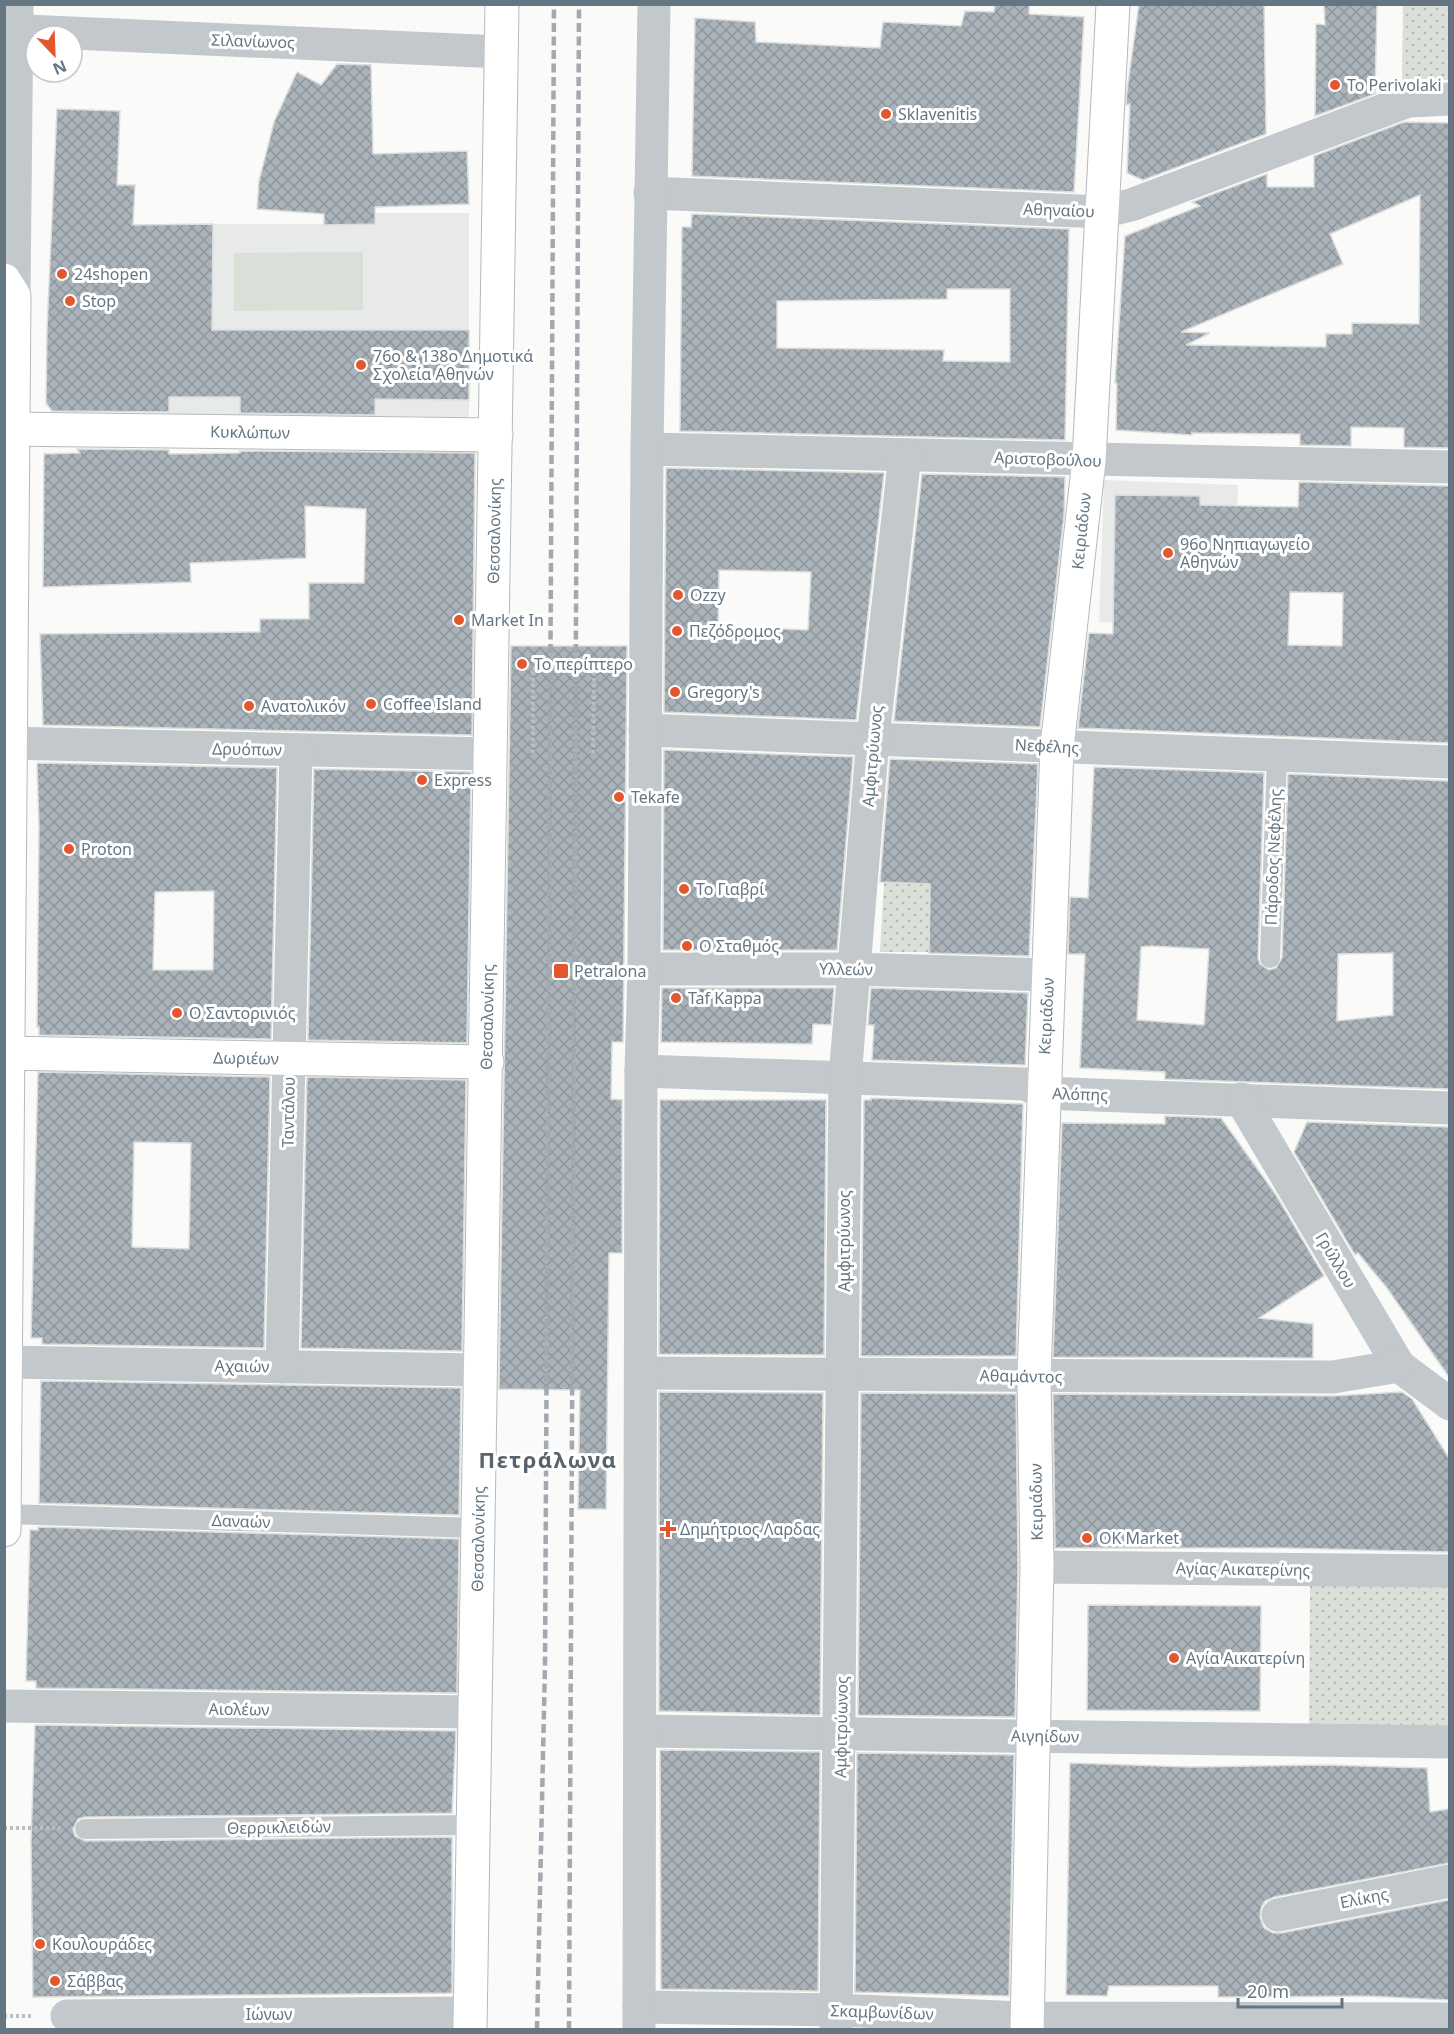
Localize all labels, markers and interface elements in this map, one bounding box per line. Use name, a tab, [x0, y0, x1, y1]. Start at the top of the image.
north arrow	[24, 24, 84, 84]
street label: Σιλανίωνος	[211, 29, 295, 53]
text: N	[50, 55, 70, 80]
place label: To Perivolaki	[1347, 74, 1442, 96]
marker: To Perivolaki	[1328, 78, 1342, 92]
place label: Sklavenitis	[898, 103, 977, 125]
marker: Sklavenitis	[879, 107, 893, 121]
street label: Αθηναίου	[1023, 198, 1095, 222]
place label: 24shopen	[74, 263, 148, 285]
marker: 24shopen	[55, 267, 69, 281]
place label: Stop	[82, 290, 116, 312]
marker: Stop	[63, 294, 77, 308]
place label: 76ο & 138ο Δημοτικά Σχολεία Αθηνών	[373, 345, 533, 385]
marker: 76ο & 138ο Δημοτικά Σχολεία Αθηνών	[354, 358, 368, 372]
street label: Κυκλώπων	[210, 420, 290, 444]
street label: Αριστοβούλου	[994, 446, 1102, 472]
street label: Θεσσαλονίκης	[482, 478, 506, 584]
street label: Κειριάδων	[1066, 491, 1096, 571]
place label: 96ο Νηπιαγωγείο Αθηνών	[1180, 533, 1310, 573]
marker: 96ο Νηπιαγωγείο Αθηνών	[1161, 546, 1175, 560]
place label: Ozzy	[690, 584, 727, 606]
marker: Ozzy	[671, 588, 685, 602]
place label: Market In	[471, 609, 544, 631]
marker: Market In	[452, 613, 466, 627]
place label: Πεζόδρομος	[689, 620, 781, 642]
marker: Πεζόδρομος	[670, 624, 684, 638]
place label: Το περίπτερο	[534, 653, 633, 675]
marker: Το περίπτερο	[515, 657, 529, 671]
place label: Gregory's	[687, 681, 760, 703]
marker: Gregory's	[668, 685, 682, 699]
place label: Coffee Island	[383, 693, 482, 715]
place label: Ανατολικόν	[261, 695, 346, 717]
marker: Coffee Island	[364, 697, 378, 711]
marker: Ανατολικόν	[242, 699, 256, 713]
street label: Αμφιτρύωνος	[857, 704, 887, 808]
street label: Νεφέλης	[1014, 733, 1080, 759]
street label: Δρυόπων	[212, 737, 282, 761]
place label: Express	[434, 769, 492, 791]
marker: Express	[415, 773, 429, 787]
place label: Tekafe	[631, 786, 680, 808]
street label: Πάροδος Νεφέλης	[1260, 788, 1286, 926]
marker: Tekafe	[612, 790, 626, 804]
place label: Proton	[81, 838, 132, 860]
marker: Proton	[62, 842, 76, 856]
place label: Το Γιαβρί	[696, 878, 764, 900]
marker: Το Γιαβρί	[677, 882, 691, 896]
place label: Ο Σταθμός	[699, 935, 779, 957]
marker: Ο Σταθμός	[680, 939, 694, 953]
street label: Υλλεών	[819, 958, 873, 980]
place label: Petralona	[574, 960, 646, 982]
marker: Petralona	[552, 962, 570, 980]
street label: Θεσσαλονίκης	[475, 964, 499, 1070]
street label: Κειριάδων	[1033, 977, 1059, 1055]
place label: Taf Kappa	[688, 987, 762, 1009]
marker: Taf Kappa	[669, 991, 683, 1005]
place label: Ο Σαντορινιός	[189, 1002, 296, 1024]
marker: Ο Σαντορινιός	[170, 1006, 184, 1020]
street label: Δωριέων	[213, 1046, 279, 1070]
street label: Ταντάλου	[276, 1076, 300, 1148]
street label: Αλόπης	[1052, 1082, 1109, 1106]
street label: Αμφιτρύωνος	[833, 1190, 855, 1292]
street label: Γρύλλου	[1311, 1228, 1361, 1292]
street label: Αχαιών	[214, 1355, 270, 1377]
street label: Αθαμάντος	[979, 1364, 1063, 1388]
district label: Πετράλωνα	[479, 1444, 617, 1474]
street label: Κειριάδων	[1024, 1463, 1048, 1541]
street label: Θεσσαλονίκης	[466, 1486, 490, 1592]
street label: Δαναών	[211, 1509, 271, 1533]
place label: Δημήτριος Λαρδας	[680, 1518, 820, 1540]
marker: Δημήτριος Λαρδας	[661, 1522, 675, 1536]
place label: OK Market	[1099, 1527, 1179, 1549]
marker: OK Market	[1080, 1531, 1094, 1545]
street label: Αγίας Αικατερίνης	[1176, 1557, 1311, 1581]
place label: Αγία Αικατερίνη	[1186, 1647, 1305, 1669]
marker: Αγία Αικατερίνη	[1167, 1651, 1181, 1665]
street label: Αμφιτρύωνος	[829, 1676, 853, 1778]
street label: Αιολέων	[208, 1697, 270, 1721]
street label: Αιγηίδων	[1011, 1724, 1079, 1748]
street label: Θερρικλειδών	[227, 1815, 331, 1839]
street label: Ελίκης	[1338, 1883, 1390, 1913]
place label: Κουλουράδες	[52, 1933, 152, 1955]
marker: Κουλουράδες	[33, 1937, 47, 1951]
place label: Σάββας	[67, 1970, 124, 1992]
scale bar	[1238, 1971, 1342, 2009]
marker: Σάββας	[48, 1974, 62, 1988]
text: 20 m	[1247, 1979, 1289, 2003]
street label: Σκαμβωνίδων	[830, 1999, 934, 2025]
street label: Ιώνων	[246, 2003, 292, 2025]

